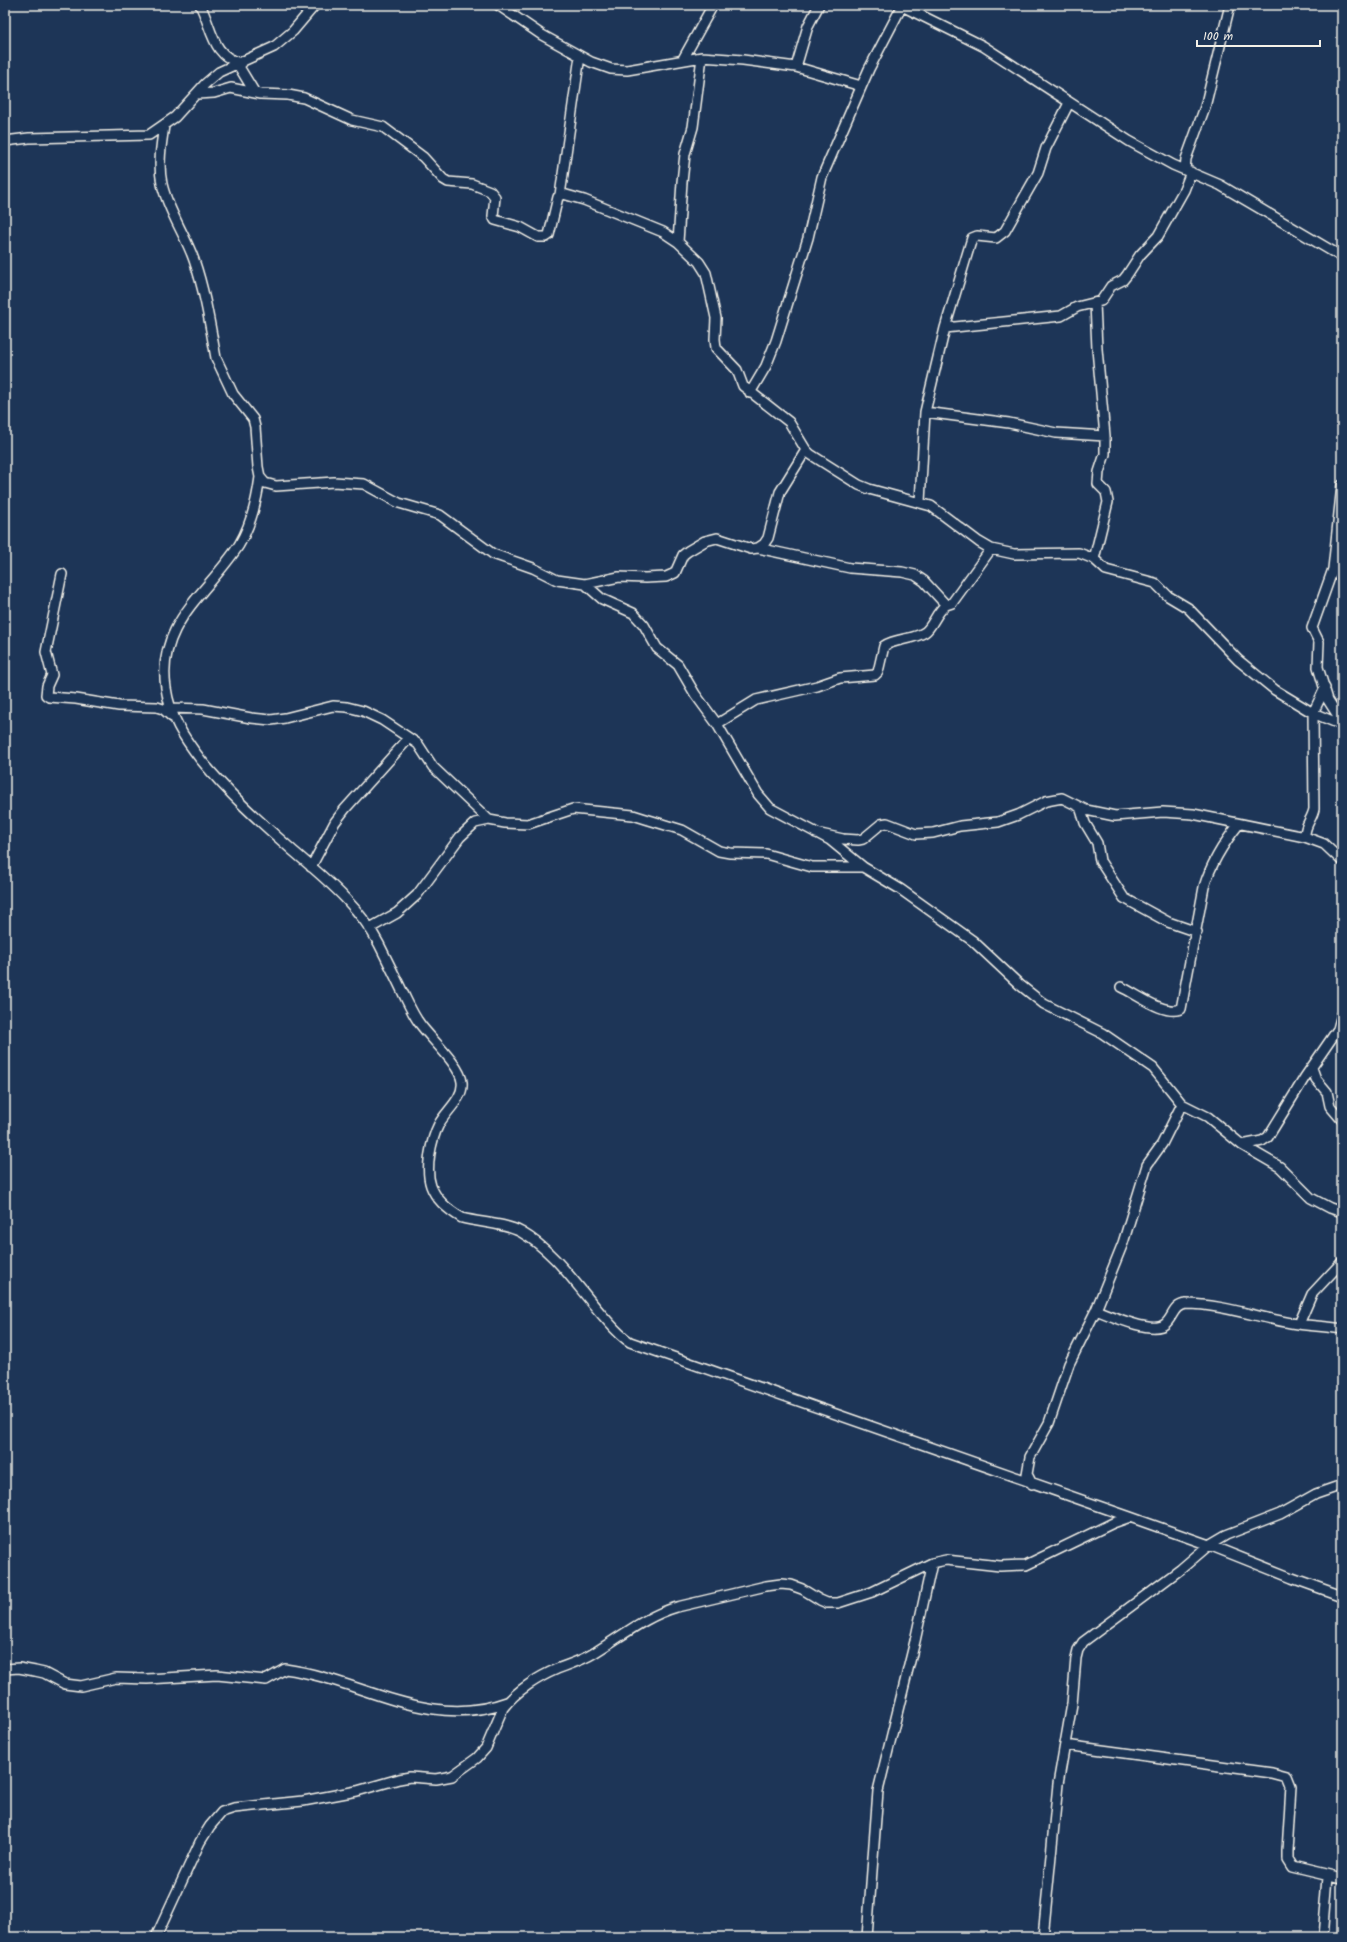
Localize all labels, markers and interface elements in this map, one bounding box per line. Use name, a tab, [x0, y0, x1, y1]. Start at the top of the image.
scale bar	[1197, 22, 1320, 48]
text: 100 m	[1203, 27, 1234, 46]

